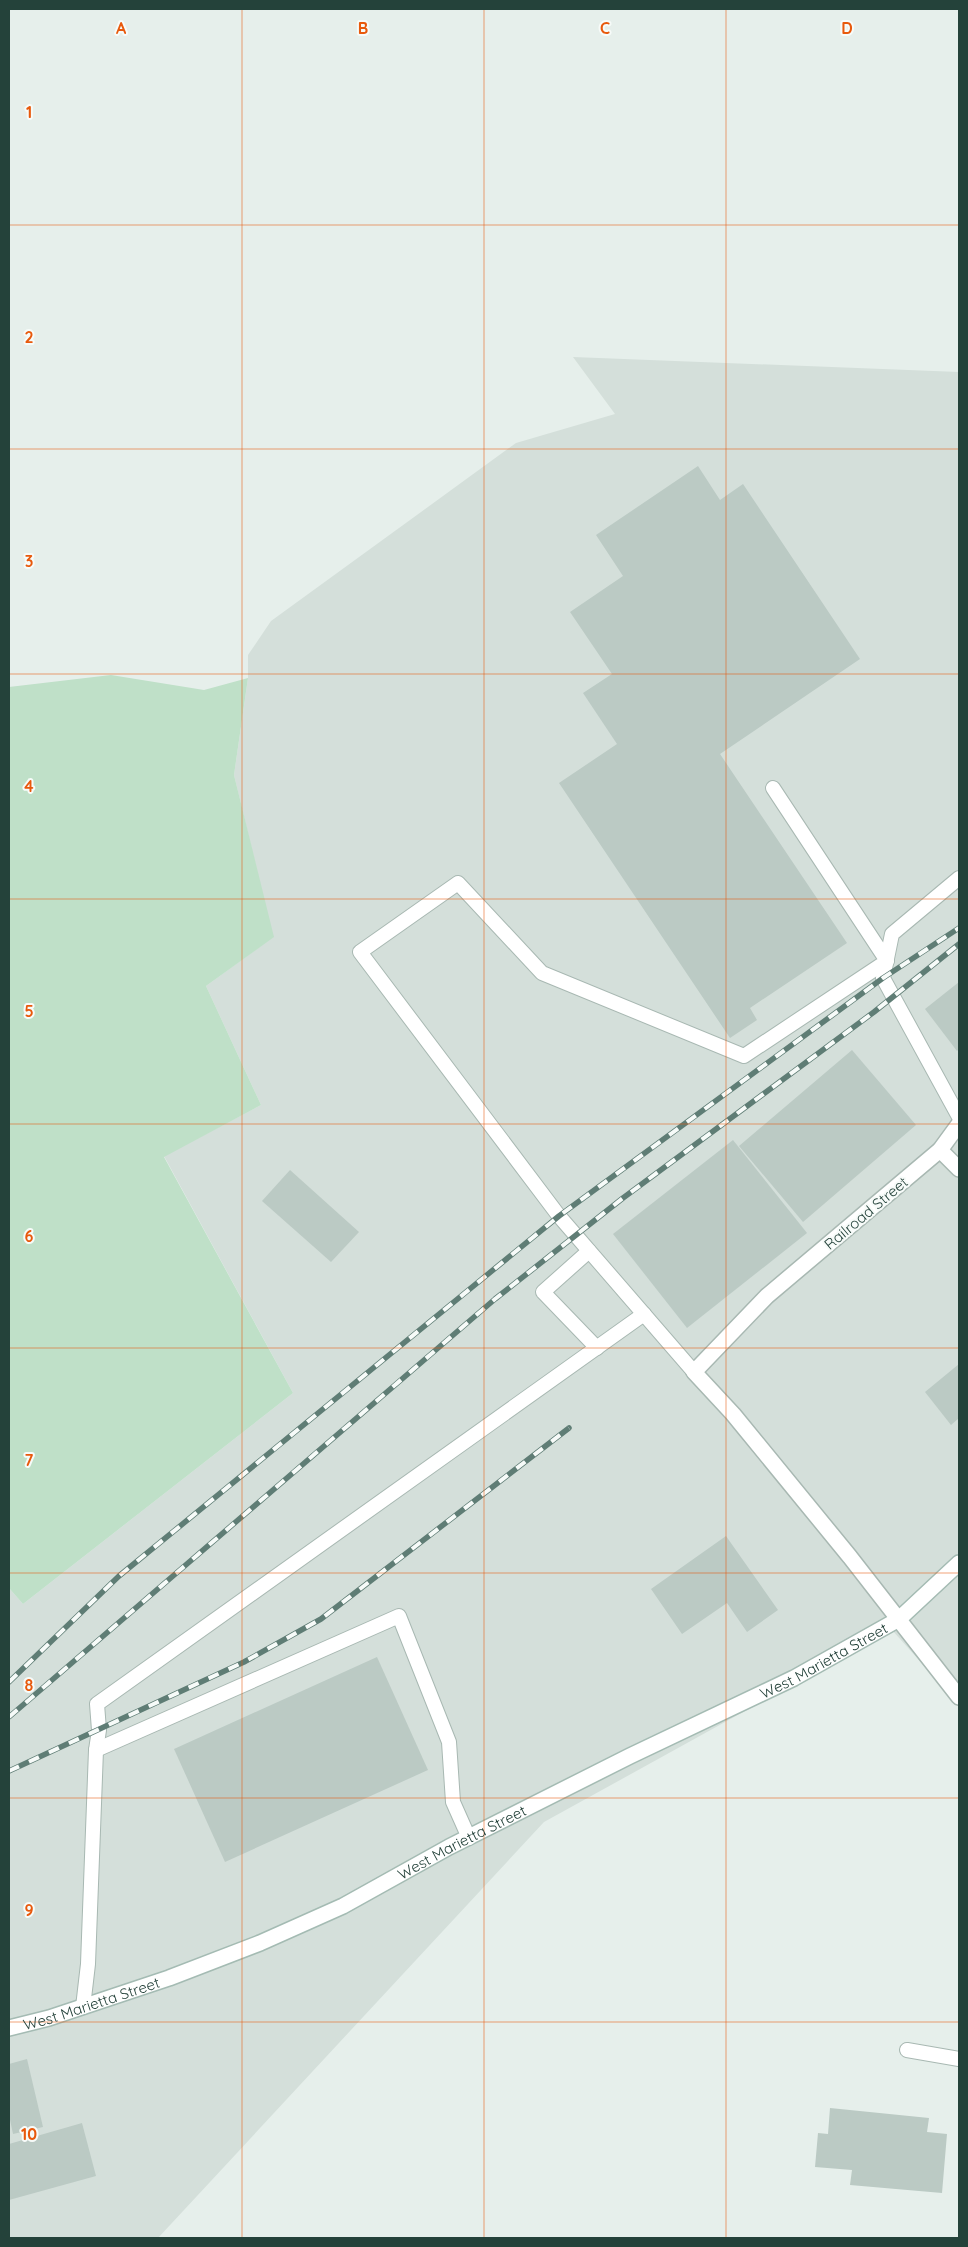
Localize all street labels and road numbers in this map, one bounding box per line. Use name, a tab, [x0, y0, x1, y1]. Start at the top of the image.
street label: Railroad Street	[820, 1172, 912, 1254]
street label: West Marietta Street	[757, 1618, 891, 1702]
street label: West Marietta Street	[394, 1800, 529, 1883]
street label: West Marietta Street	[21, 1972, 162, 2034]

